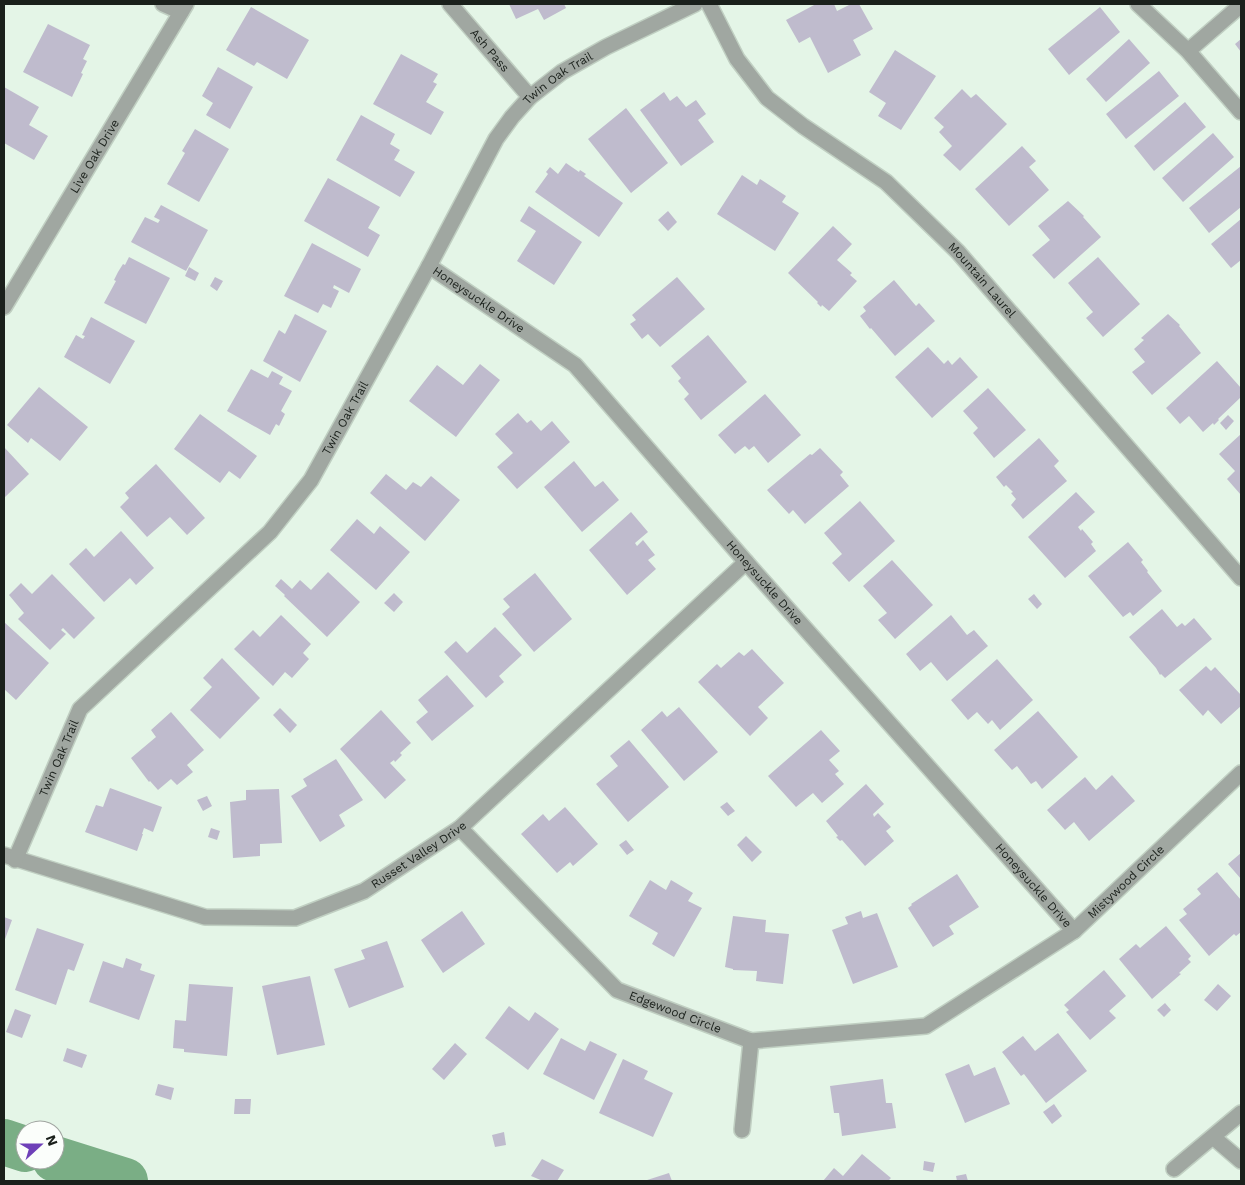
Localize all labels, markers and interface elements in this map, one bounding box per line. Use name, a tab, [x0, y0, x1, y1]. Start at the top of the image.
street label: Ash Pass	[467, 26, 512, 75]
street label: Twin Oak Trail	[520, 49, 595, 107]
street label: Live Oak Drive	[67, 116, 122, 196]
street label: Mountain Laurel	[945, 239, 1019, 321]
street label: Honeysuckle Drive	[430, 264, 527, 336]
street label: Twin Oak Trail	[319, 378, 371, 457]
street label: Honeysuckle Drive	[724, 538, 806, 628]
street label: Twin Oak Trail	[36, 717, 82, 799]
street label: Russet Valley Drive	[369, 819, 469, 891]
street label: Honeysuckle Drive	[992, 840, 1075, 930]
street label: Mistywood Circle	[1085, 842, 1167, 921]
street label: Edgewood Circle	[627, 988, 723, 1036]
north arrow	[15, 1120, 65, 1170]
text: N	[43, 1133, 61, 1148]

